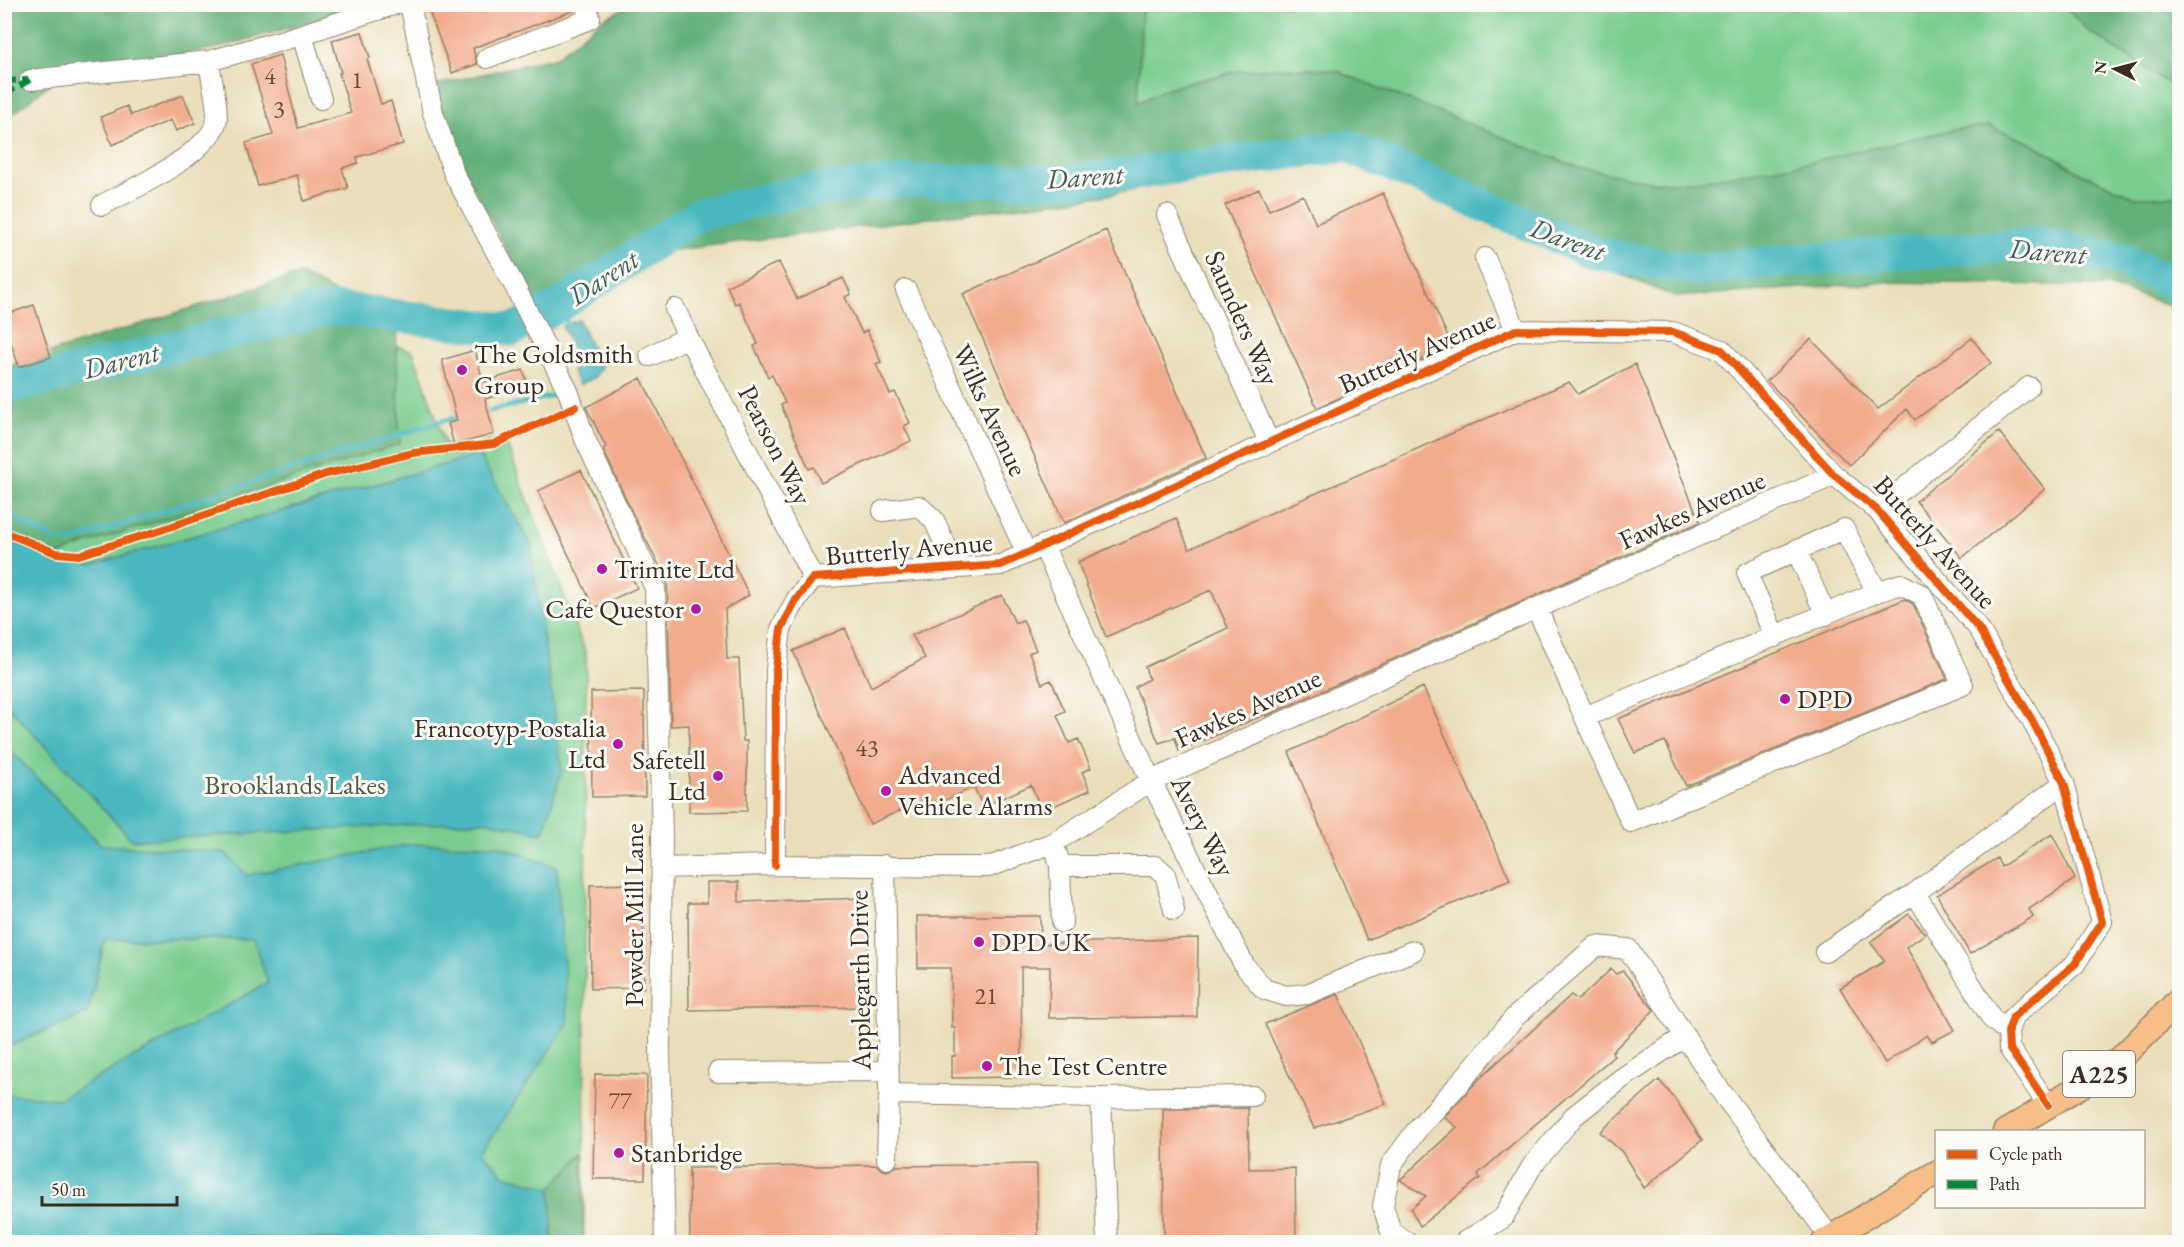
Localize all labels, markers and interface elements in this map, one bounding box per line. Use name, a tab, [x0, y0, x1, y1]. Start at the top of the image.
north arrow	[2085, 39, 2145, 99]
house number: 4	[264, 60, 276, 91]
text: N	[2089, 60, 2112, 75]
house number: 1	[351, 64, 363, 95]
house number: 3	[273, 93, 285, 124]
water label: Darent	[1044, 155, 1127, 197]
water label: Darent	[1525, 209, 1612, 270]
water label: Darent	[2007, 230, 2090, 272]
water label: Darent	[560, 240, 647, 314]
street label: Saunders Way	[1197, 245, 1288, 391]
street label: Butterly Avenue	[1333, 301, 1501, 402]
water label: Darent	[78, 333, 165, 387]
place label: The Goldsmith Group	[474, 336, 634, 402]
street label: Wilks Avenue	[945, 338, 1036, 481]
marker: The Goldsmith Group	[455, 363, 469, 377]
street label: Pearson Way	[730, 379, 821, 511]
street label: Fawkes Avenue	[1613, 462, 1770, 557]
street label: Butterly Avenue	[1866, 468, 2005, 616]
street label: Butterly Avenue	[824, 524, 994, 573]
place label: Trimite Ltd	[614, 551, 735, 586]
marker: Trimite Ltd	[595, 562, 609, 576]
place label: Cafe Questor	[545, 591, 684, 626]
marker: Cafe Questor	[689, 602, 703, 616]
street label: Fawkes Avenue	[1169, 660, 1326, 755]
place label: DPD	[1797, 681, 1853, 716]
marker: DPD	[1778, 692, 1792, 706]
place label: Francotyp-Postalia Ltd	[414, 710, 606, 776]
house number: 43	[855, 732, 879, 763]
marker: Francotyp-Postalia Ltd	[611, 737, 625, 751]
place label: Safetell Ltd	[632, 742, 706, 808]
place label: Advanced Vehicle Alarms	[897, 757, 1053, 823]
park label: Brooklands Lakes	[204, 767, 386, 802]
street label: Avery Way	[1163, 768, 1244, 882]
marker: Safetell Ltd	[711, 769, 725, 783]
marker: Advanced Vehicle Alarms	[879, 784, 893, 798]
street label: Powder Mill Lane	[616, 823, 651, 1007]
street label: Applegarth Drive	[840, 890, 879, 1071]
place label: DPD UK	[991, 924, 1091, 959]
marker: DPD UK	[972, 935, 986, 949]
house number: 21	[974, 980, 998, 1011]
place label: The Test Centre	[999, 1048, 1167, 1083]
road number: A225	[2063, 1051, 2135, 1097]
marker: The Test Centre	[980, 1059, 994, 1073]
house number: 77	[608, 1085, 632, 1116]
legend	[1935, 1130, 2145, 1208]
place label: Stanbridge	[631, 1135, 743, 1170]
text: Cycle path	[1989, 1142, 2063, 1165]
marker: Stanbridge	[612, 1146, 626, 1160]
scale bar	[42, 1169, 177, 1207]
text: Path	[1989, 1172, 2020, 1195]
text: 50 m	[51, 1178, 86, 1201]

